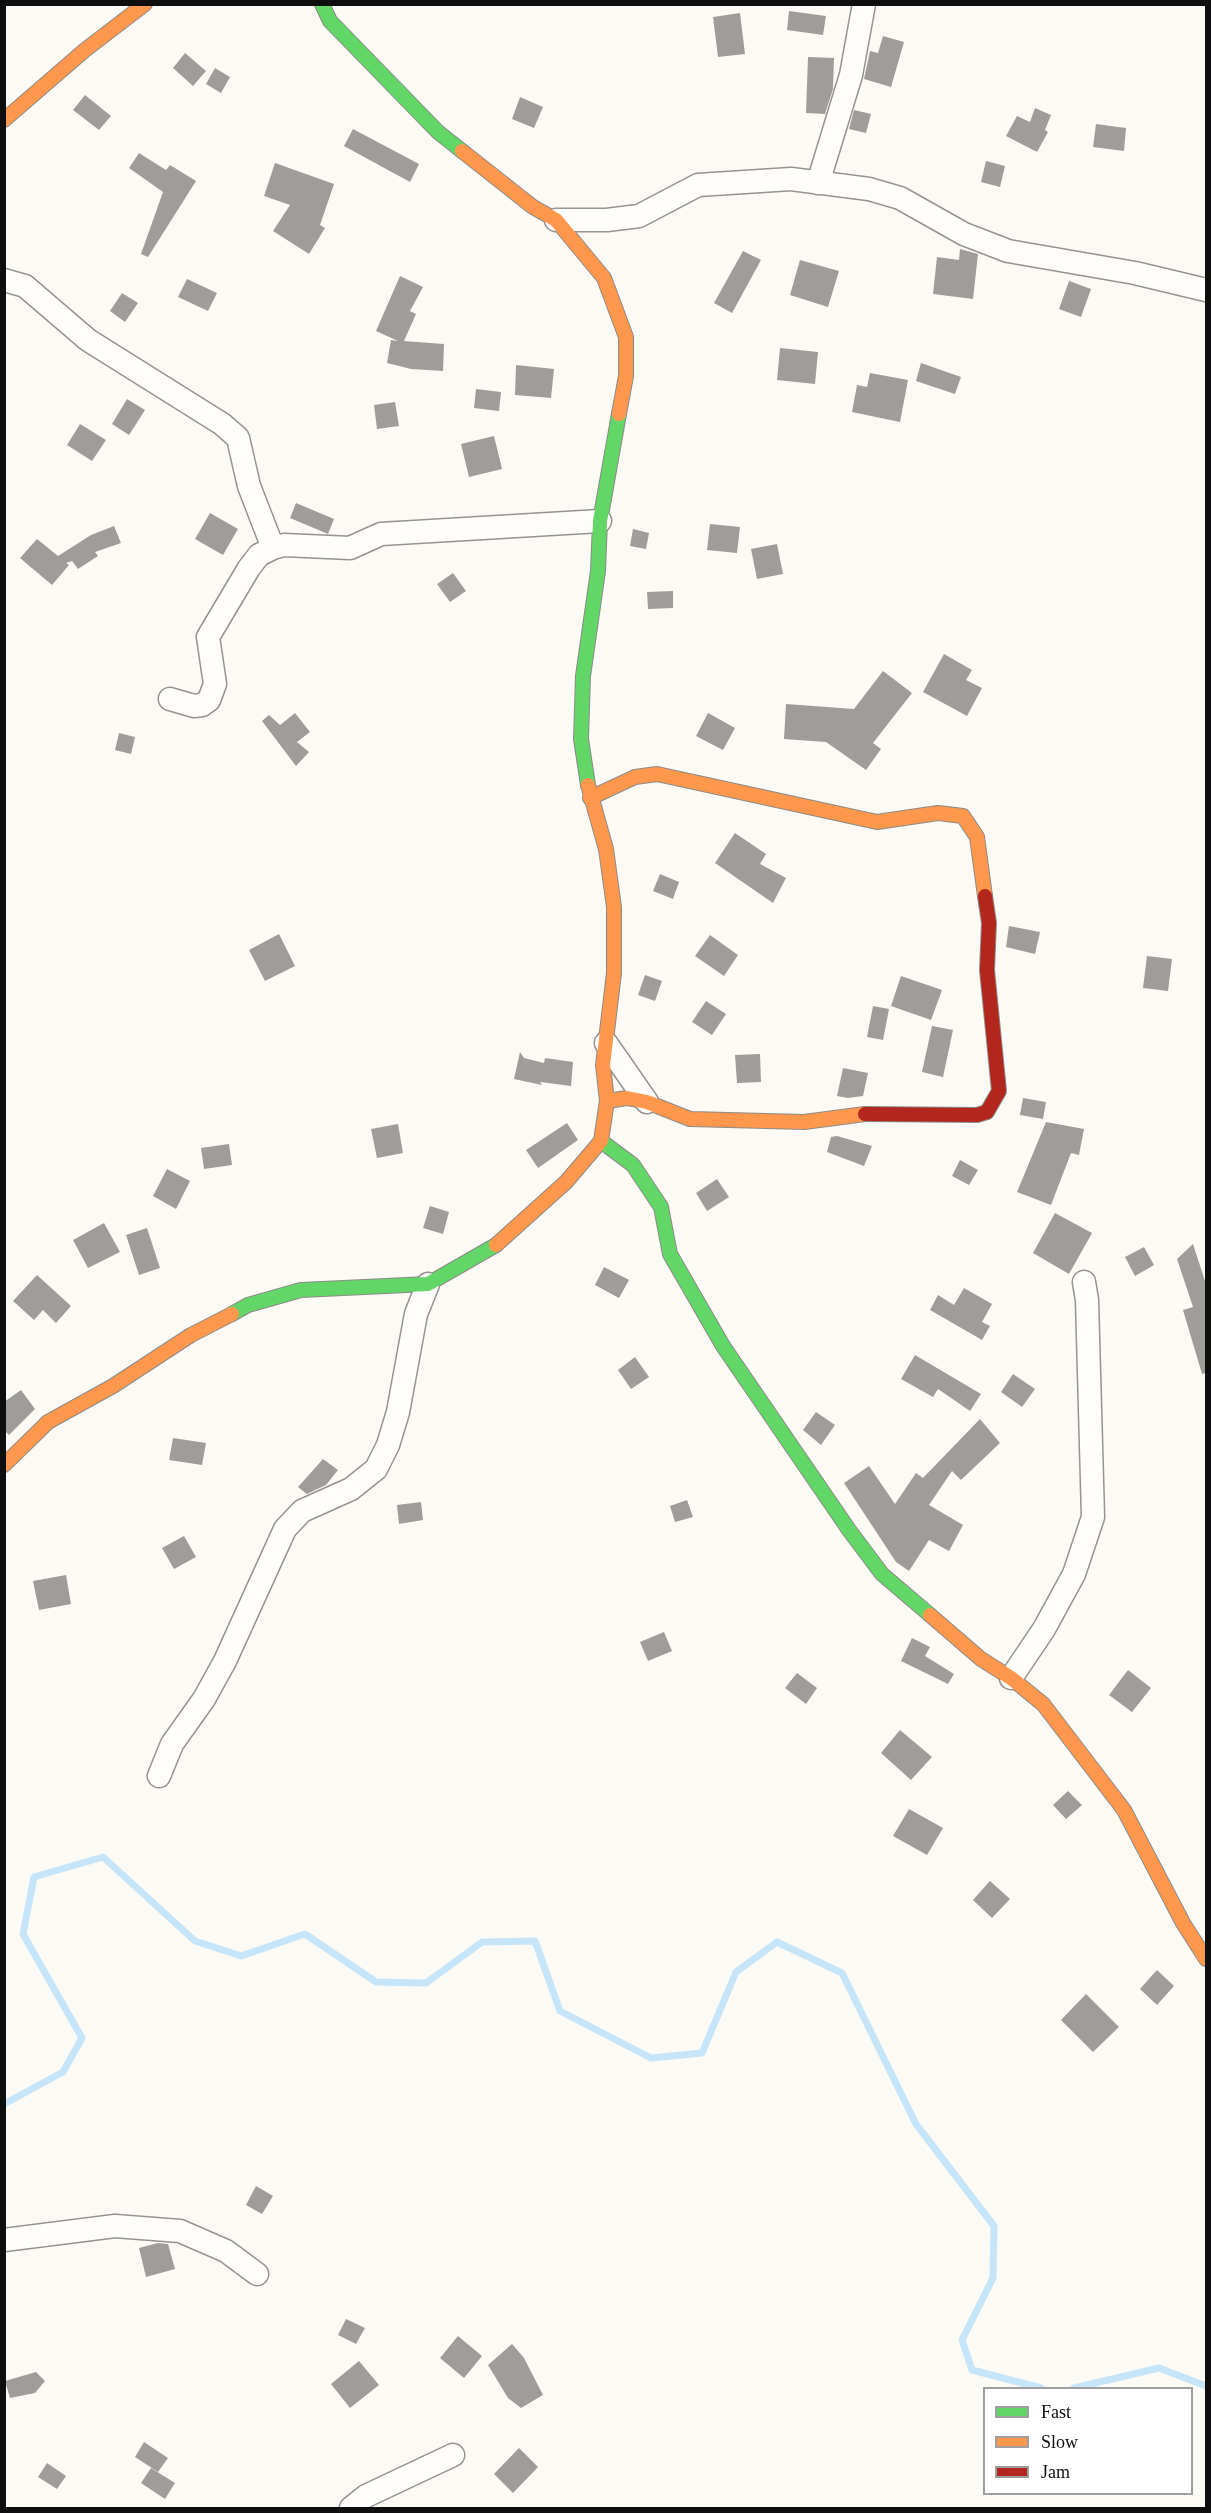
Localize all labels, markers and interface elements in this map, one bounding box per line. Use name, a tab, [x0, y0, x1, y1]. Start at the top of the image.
legend	[983, 2387, 1193, 2495]
text: Fast	[1041, 2402, 1071, 2422]
text: Slow	[1041, 2432, 1078, 2452]
text: Jam	[1041, 2462, 1070, 2482]

